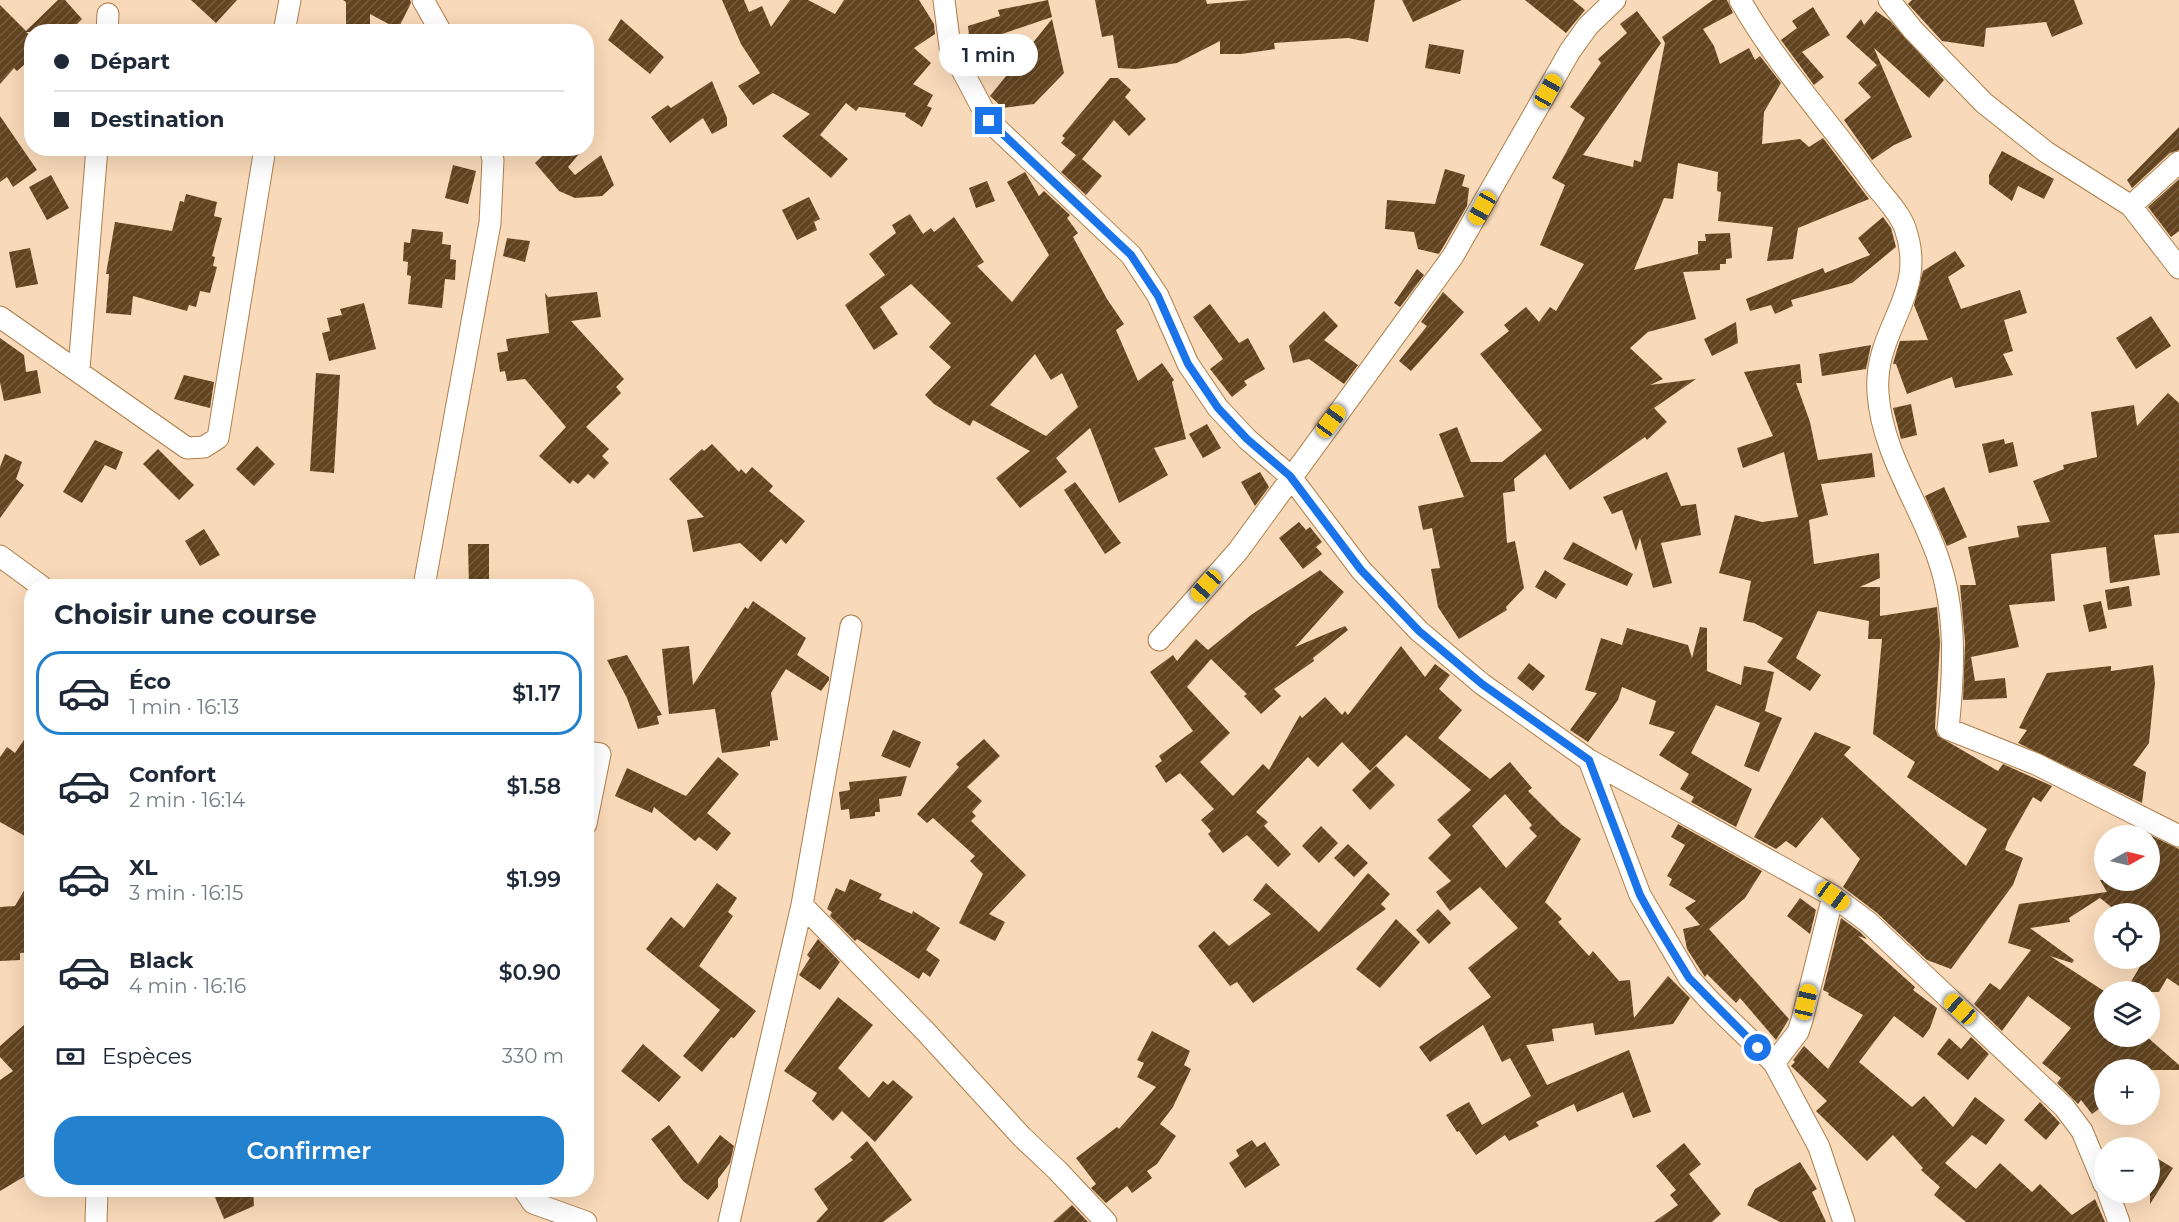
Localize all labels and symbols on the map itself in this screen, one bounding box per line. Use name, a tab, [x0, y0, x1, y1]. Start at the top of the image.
callout: 1 min	[940, 34, 1038, 76]
car	[1531, 71, 1565, 111]
route end	[975, 107, 1002, 134]
car	[1465, 188, 1499, 228]
car	[1313, 401, 1349, 441]
car	[1187, 567, 1225, 605]
north arrow	[2094, 825, 2160, 891]
car	[1813, 878, 1853, 914]
car	[1793, 982, 1819, 1022]
car	[1941, 990, 1979, 1028]
route start	[1744, 1034, 1771, 1061]

